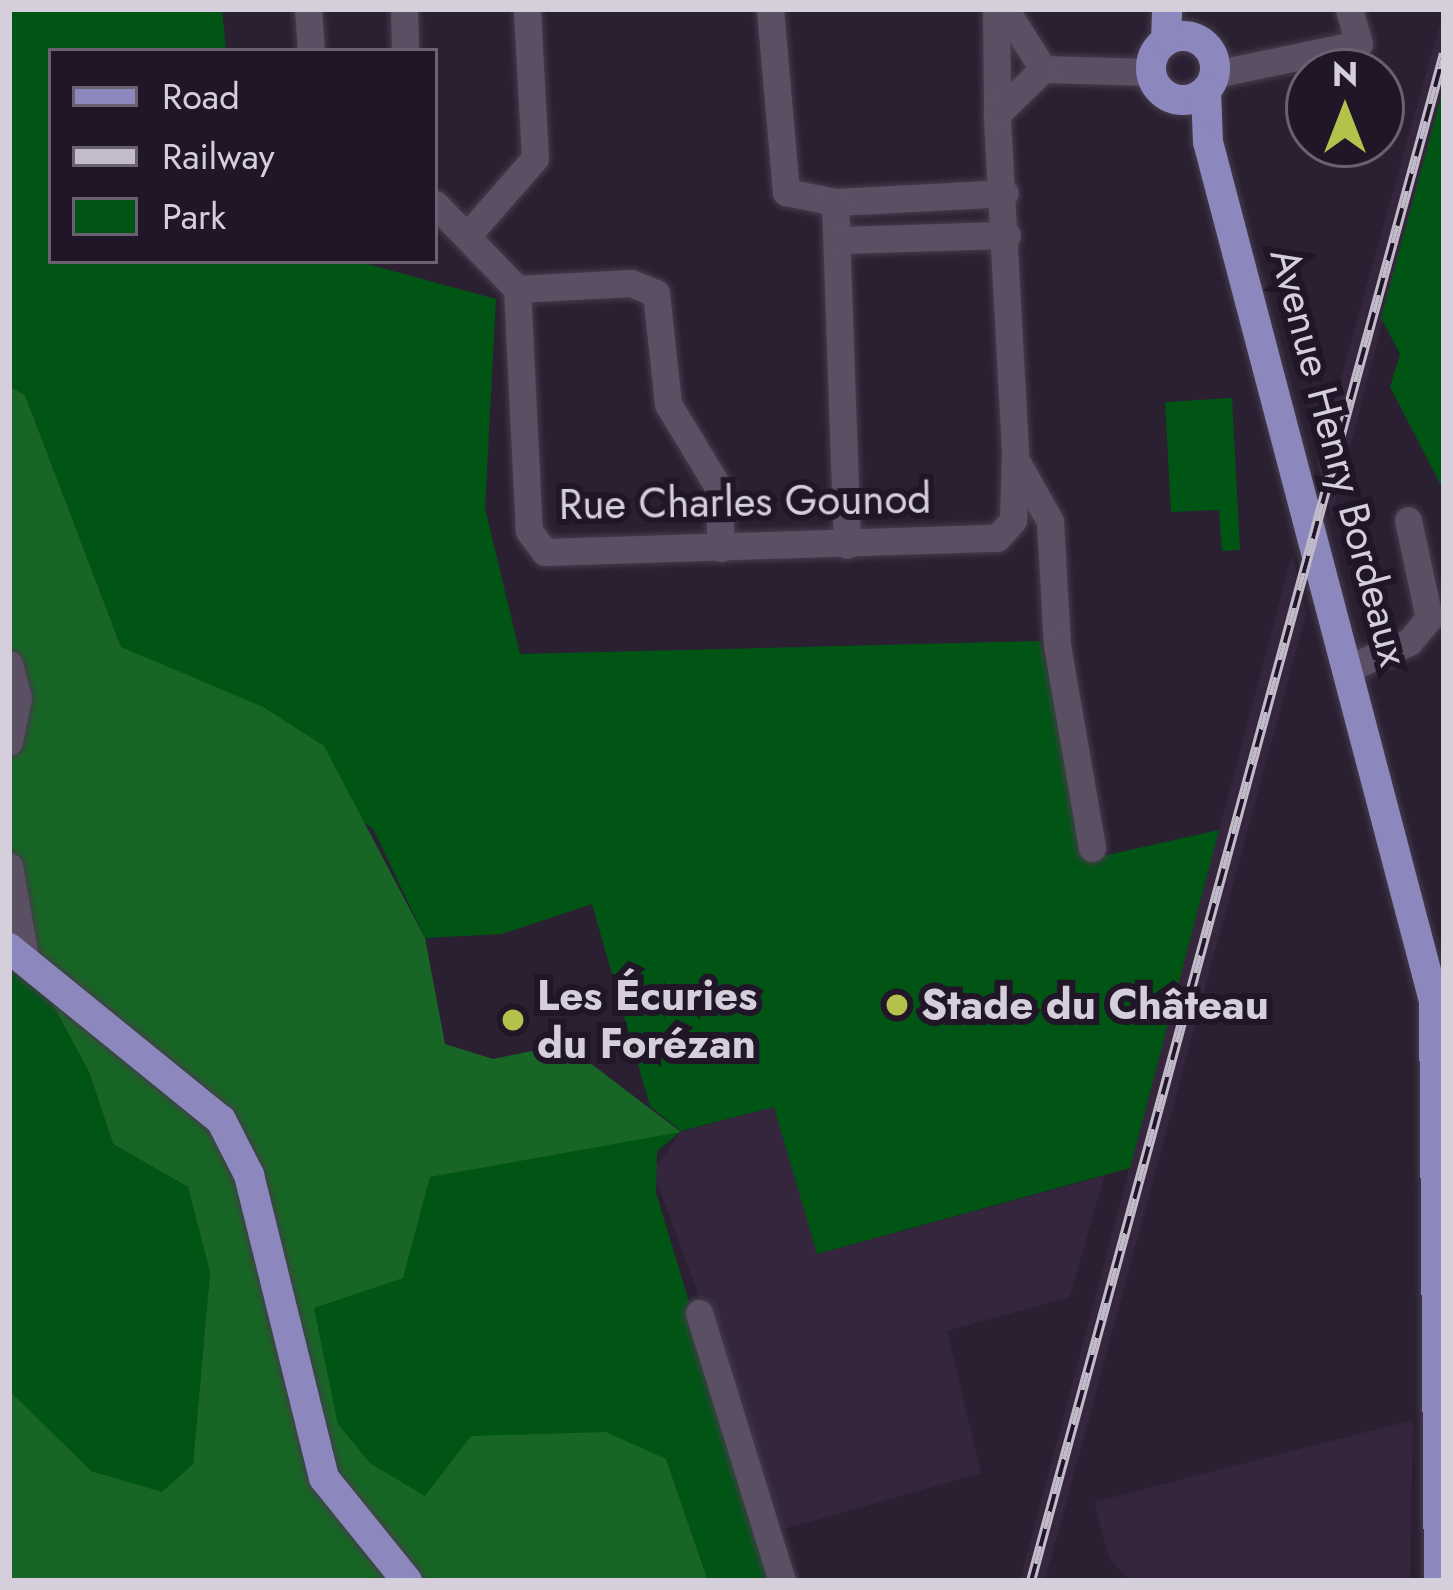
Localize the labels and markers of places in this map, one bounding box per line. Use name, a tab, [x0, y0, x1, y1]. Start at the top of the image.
place label: Les Écuries du Forézan	[537, 971, 757, 1070]
place label: Stade du Château	[921, 980, 1269, 1030]
marker: Stade du Château	[884, 992, 910, 1018]
marker: Les Écuries du Forézan	[500, 1007, 526, 1033]

